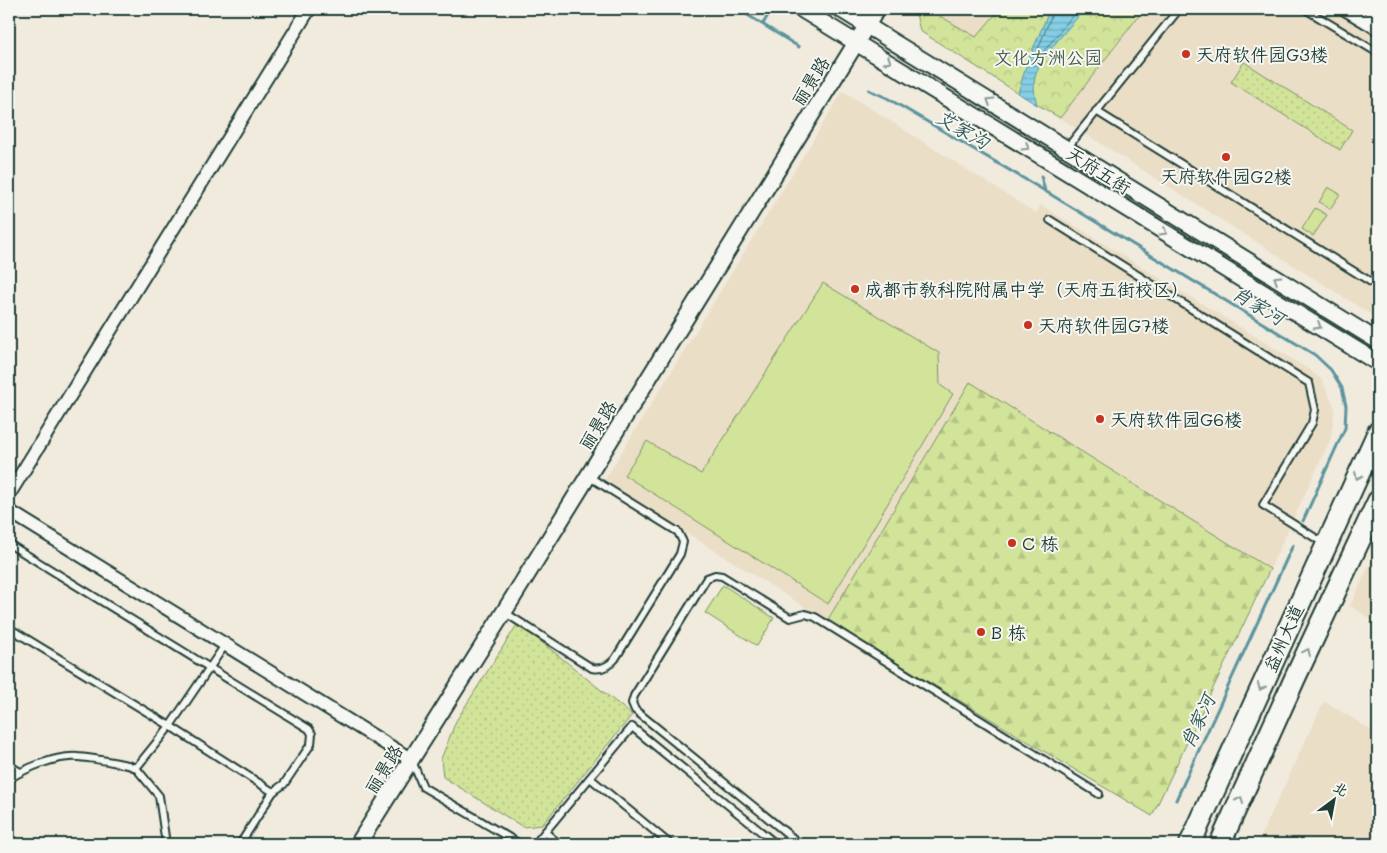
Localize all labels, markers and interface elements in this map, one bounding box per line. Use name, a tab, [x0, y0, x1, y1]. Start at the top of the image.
place label: 天府软件园G3楼	[1196, 42, 1328, 66]
park label: 文化方洲公园	[994, 45, 1102, 69]
marker: 天府软件园G3楼	[1180, 48, 1192, 60]
street label: 丽景路	[786, 52, 834, 110]
one-way arrow	[882, 55, 891, 65]
one-way arrow	[986, 98, 995, 108]
water label: 艾家沟	[932, 104, 996, 155]
one-way arrow	[1020, 141, 1029, 150]
street label: 天府五街	[1062, 141, 1136, 199]
marker: 天府软件园G2楼	[1220, 151, 1232, 163]
place label: 天府软件园G2楼	[1160, 164, 1292, 188]
one-way arrow	[1159, 226, 1168, 235]
one-way arrow	[1274, 275, 1283, 285]
place label: 成都市教科院附属中学（天府五街校区）	[865, 277, 1189, 301]
water label: 肖家河	[1228, 280, 1292, 332]
marker: 成都市教科院附属中学（天府五街校区）	[849, 283, 861, 295]
place label: 天府软件园G7楼	[1038, 313, 1169, 337]
marker: 天府软件园G7楼	[1022, 319, 1034, 331]
one-way arrow	[1312, 320, 1321, 329]
street label: 丽景路	[573, 396, 621, 454]
place label: 天府软件园G6楼	[1110, 407, 1242, 431]
marker: 天府软件园G6楼	[1094, 413, 1106, 425]
one-way arrow	[1353, 471, 1364, 480]
place label: C 栋	[1022, 531, 1059, 555]
marker: C 栋	[1006, 537, 1018, 549]
street label: 益州大道	[1257, 600, 1309, 676]
place label: B 栋	[991, 620, 1026, 644]
marker: B 栋	[975, 626, 987, 638]
one-way arrow	[1301, 648, 1311, 657]
one-way arrow	[1256, 682, 1267, 691]
water label: 肖家河	[1174, 687, 1222, 752]
street label: 丽景路	[359, 740, 407, 798]
north arrow	[1310, 776, 1360, 826]
text: 北	[1330, 777, 1352, 800]
one-way arrow	[1234, 796, 1244, 805]

